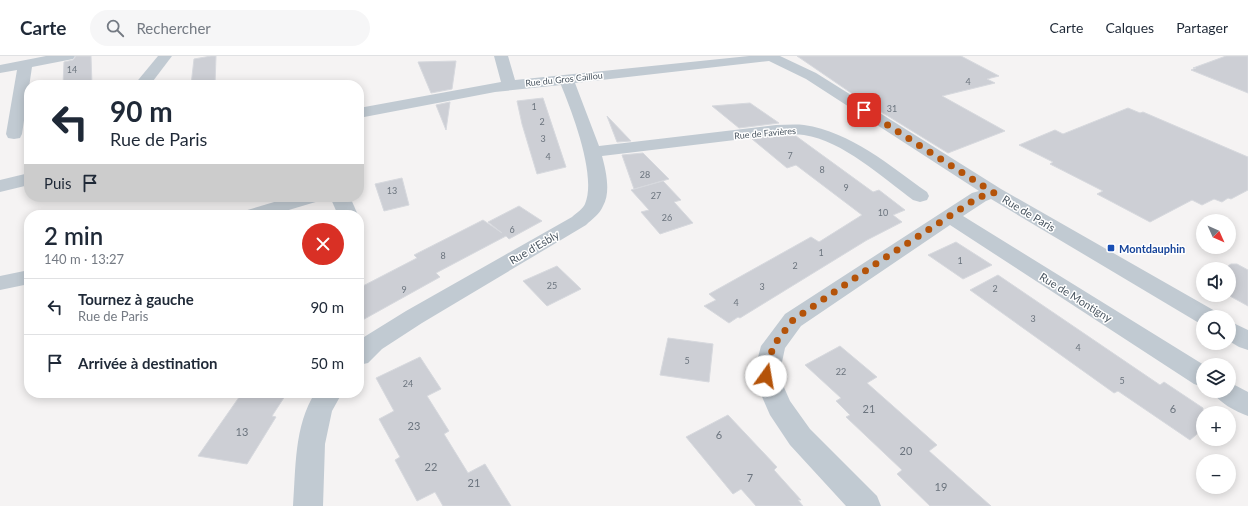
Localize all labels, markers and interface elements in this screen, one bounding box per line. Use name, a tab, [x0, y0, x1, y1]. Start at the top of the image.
search box	[90, 10, 370, 46]
text: Carte	[20, 16, 66, 39]
icon: search	[104, 17, 126, 39]
text: Rechercher	[136, 19, 211, 37]
text: Carte	[1050, 19, 1083, 36]
text: Calques	[1105, 19, 1154, 36]
text: Partager	[1176, 19, 1228, 36]
house number: 14	[67, 64, 77, 75]
street label: Rue du Gros Caillou	[525, 69, 603, 89]
house number: 4	[965, 76, 971, 87]
pin	[847, 93, 881, 127]
text: 90 m	[110, 94, 173, 128]
icon: left	[44, 96, 96, 148]
icon: arrive	[853, 99, 875, 121]
house number: 1	[531, 101, 537, 112]
house number: 31	[887, 103, 897, 114]
house number: 2	[539, 116, 545, 127]
street label: Rue de Favières	[734, 125, 796, 141]
text: Rue de Paris	[110, 128, 207, 150]
house number: 3	[540, 133, 546, 144]
house number: 7	[787, 150, 793, 161]
house number: 4	[545, 151, 551, 162]
house number: 8	[819, 164, 825, 175]
house number: 28	[640, 169, 650, 180]
icon: arrive	[79, 172, 101, 194]
text: Puis	[44, 174, 71, 192]
house number: 9	[843, 182, 849, 193]
house number: 13	[387, 185, 397, 196]
house number: 27	[651, 190, 661, 201]
street label: Rue de Paris	[1000, 192, 1058, 234]
house number: 10	[878, 207, 888, 218]
house number: 26	[662, 212, 672, 223]
north arrow	[1196, 214, 1236, 254]
map controls	[1196, 214, 1236, 494]
text: 2 min	[44, 221, 103, 250]
button: close	[302, 223, 344, 265]
house number: 6	[509, 224, 515, 235]
street label: Rue d'Esbly	[507, 227, 561, 266]
place label: Montdauphin	[1119, 242, 1185, 255]
marker: Montdauphin	[1106, 243, 1116, 253]
house number: 1	[818, 247, 824, 258]
house number: 8	[440, 250, 446, 261]
text: 140 m · 13:27	[44, 251, 124, 267]
house number: 1	[957, 255, 963, 266]
house number: 2	[792, 260, 798, 271]
button: sound	[1196, 262, 1236, 302]
street label: Rue de Montigny	[1037, 270, 1115, 325]
house number: 25	[547, 280, 557, 291]
house number: 3	[759, 281, 765, 292]
house number: 2	[992, 283, 998, 294]
house number: 9	[401, 284, 407, 295]
text: Tournez à gauche	[78, 290, 194, 308]
icon: left	[44, 296, 66, 318]
house number: 4	[733, 297, 739, 308]
text: 90 m	[310, 298, 344, 316]
text: Rue de Paris	[78, 308, 148, 324]
button: search	[1196, 310, 1236, 350]
house number: 3	[1030, 313, 1036, 324]
house number: 4	[1075, 342, 1081, 353]
icon: arrive	[44, 352, 66, 374]
text: Arrivée à destination	[78, 354, 217, 372]
text: 50 m	[310, 354, 344, 372]
house number: 5	[684, 355, 690, 366]
position arrow	[745, 355, 787, 397]
button: layers	[1196, 358, 1236, 398]
house number: 22	[836, 366, 846, 377]
house number: 5	[1119, 375, 1125, 386]
house number: 24	[403, 378, 413, 389]
house number: 21	[863, 402, 875, 415]
house number: 6	[1170, 402, 1176, 415]
button: +	[1196, 406, 1236, 446]
house number: 23	[408, 419, 420, 432]
house number: 13	[236, 425, 248, 438]
house number: 6	[716, 428, 722, 441]
house number: 20	[900, 444, 913, 457]
button: −	[1196, 454, 1236, 494]
house number: 22	[425, 460, 437, 473]
house number: 7	[747, 471, 753, 484]
house number: 21	[468, 476, 480, 489]
house number: 19	[935, 480, 947, 493]

